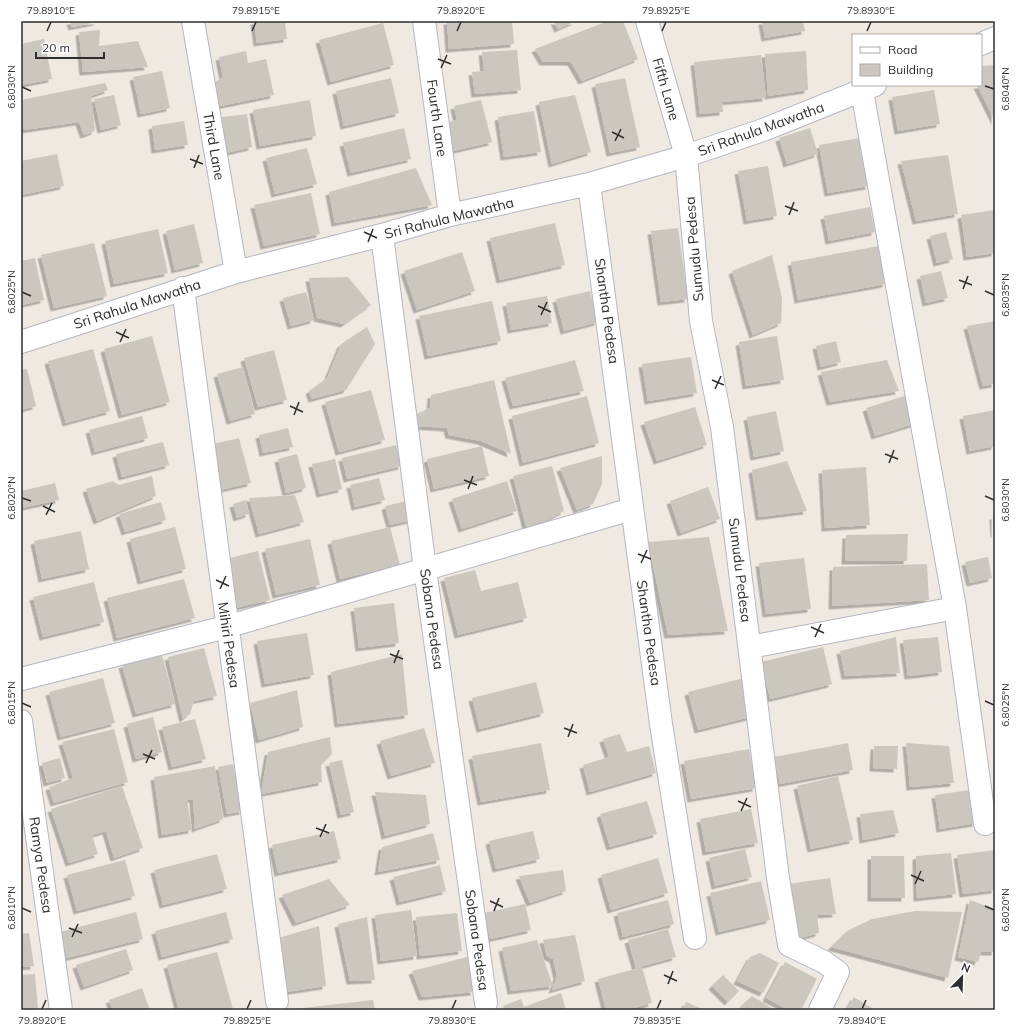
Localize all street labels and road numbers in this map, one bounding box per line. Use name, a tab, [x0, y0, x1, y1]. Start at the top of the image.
street label: Fifth Lane	[648, 56, 684, 122]
street label: Fourth Lane	[423, 78, 451, 158]
street label: Sri Rahula Mawatha	[696, 98, 826, 160]
street label: Third Lane	[199, 111, 229, 181]
street label: Sri Rahula Mawatha	[382, 193, 516, 243]
street label: Sumudu Pedesa	[680, 196, 708, 302]
street label: Shantha Pedesa	[591, 257, 623, 365]
street label: Sri Rahula Mawatha	[71, 275, 203, 333]
street label: Sumudu Pedesa	[725, 517, 755, 623]
street label: Sobana Pedesa	[416, 567, 448, 671]
street label: Shantha Pedesa	[633, 579, 665, 687]
street label: Mihiri Pedesa	[214, 601, 244, 689]
street label: Ramya Pedesa	[25, 816, 57, 914]
street label: Sobana Pedesa	[461, 888, 493, 992]

